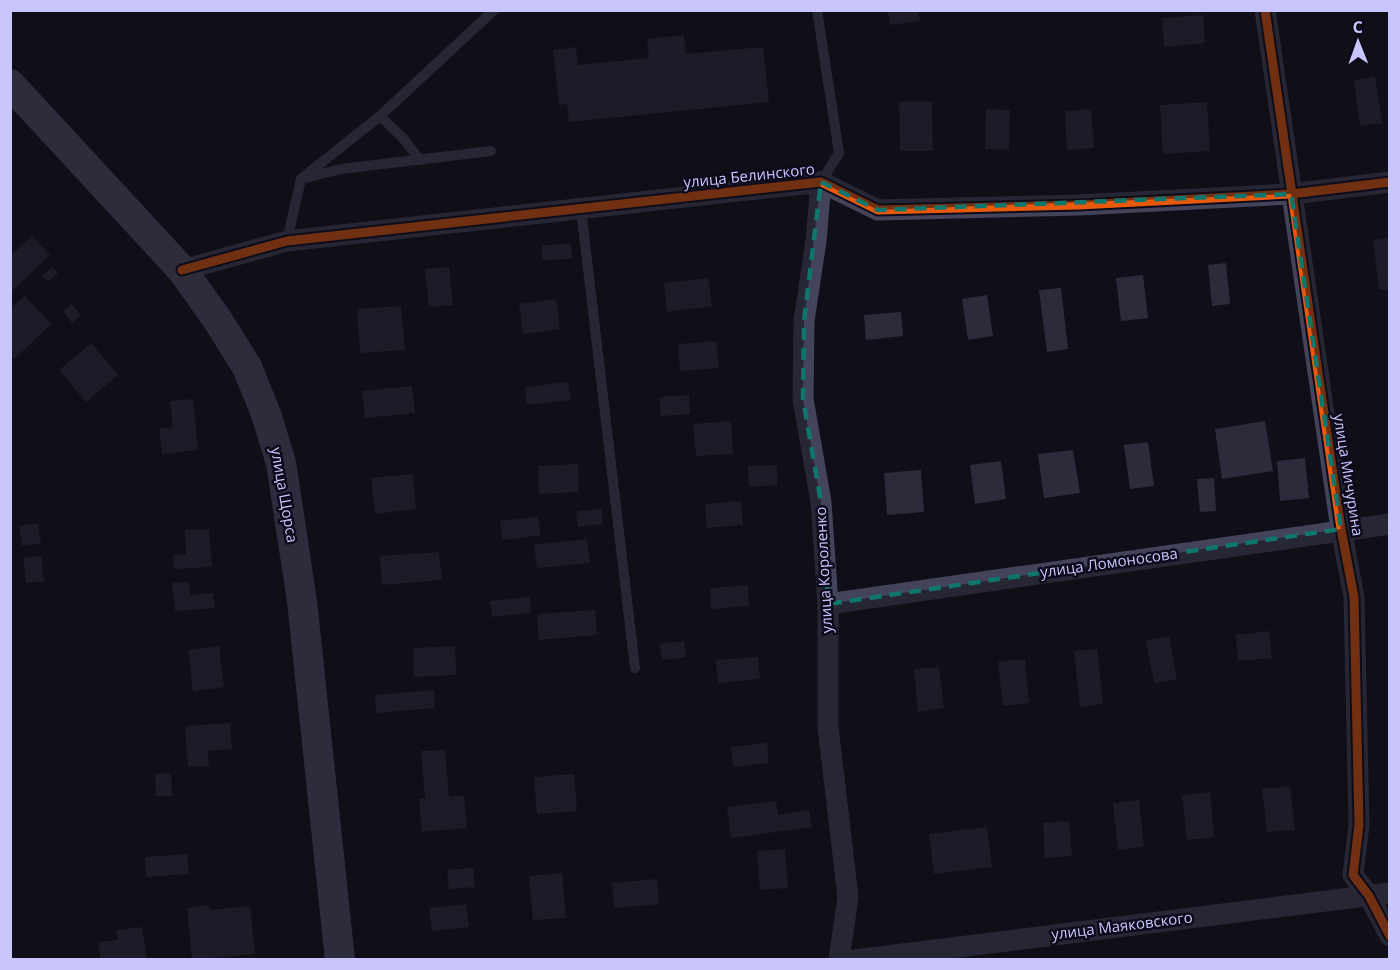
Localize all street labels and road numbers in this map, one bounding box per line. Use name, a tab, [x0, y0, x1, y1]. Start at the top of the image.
street label: улица Белинского	[682, 158, 816, 192]
street label: улица Мичурина	[1329, 412, 1369, 537]
street label: улица Щорса	[267, 446, 303, 544]
street label: улица Короленко	[810, 506, 836, 634]
street label: улица Ломоносова	[1039, 542, 1179, 582]
street label: улица Маяковского	[1050, 906, 1194, 944]

